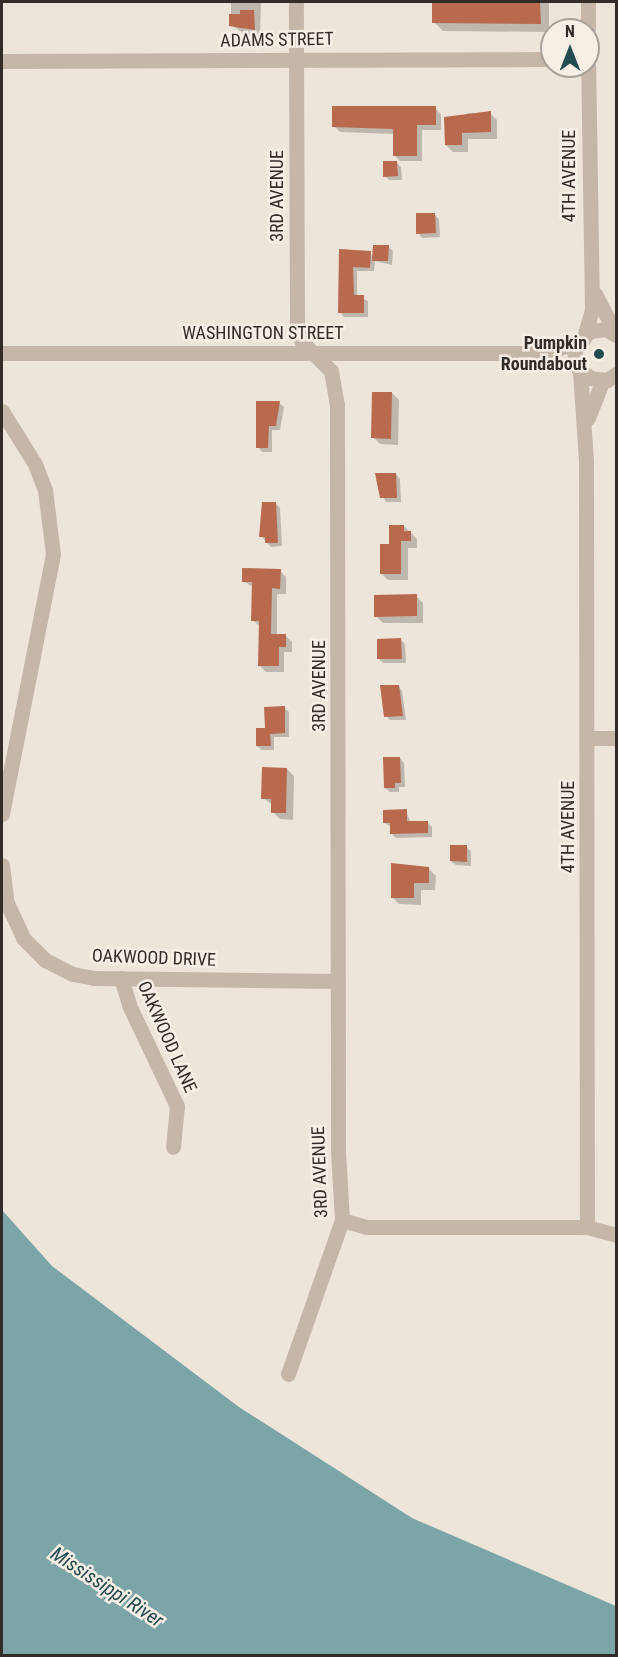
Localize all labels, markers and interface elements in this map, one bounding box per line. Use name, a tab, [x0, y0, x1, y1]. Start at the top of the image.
north arrow	[540, 18, 600, 78]
text: N	[565, 22, 575, 41]
street label: ADAMS STREET	[220, 28, 334, 52]
street label: 4TH AVENUE	[558, 130, 580, 222]
street label: 3RD AVENUE	[266, 150, 288, 242]
street label: WASHINGTON STREET	[182, 322, 344, 344]
place label: Pumpkin Roundabout	[501, 333, 587, 376]
marker: Pumpkin Roundabout	[592, 347, 606, 361]
street label: 3RD AVENUE	[308, 640, 330, 732]
street label: 4TH AVENUE	[557, 781, 579, 873]
street label: OAKWOOD DRIVE	[92, 945, 216, 971]
street label: OAKWOOD LANE	[133, 978, 201, 1096]
street label: 3RD AVENUE	[308, 1126, 332, 1218]
water label: Mississippi River	[46, 1542, 168, 1632]

